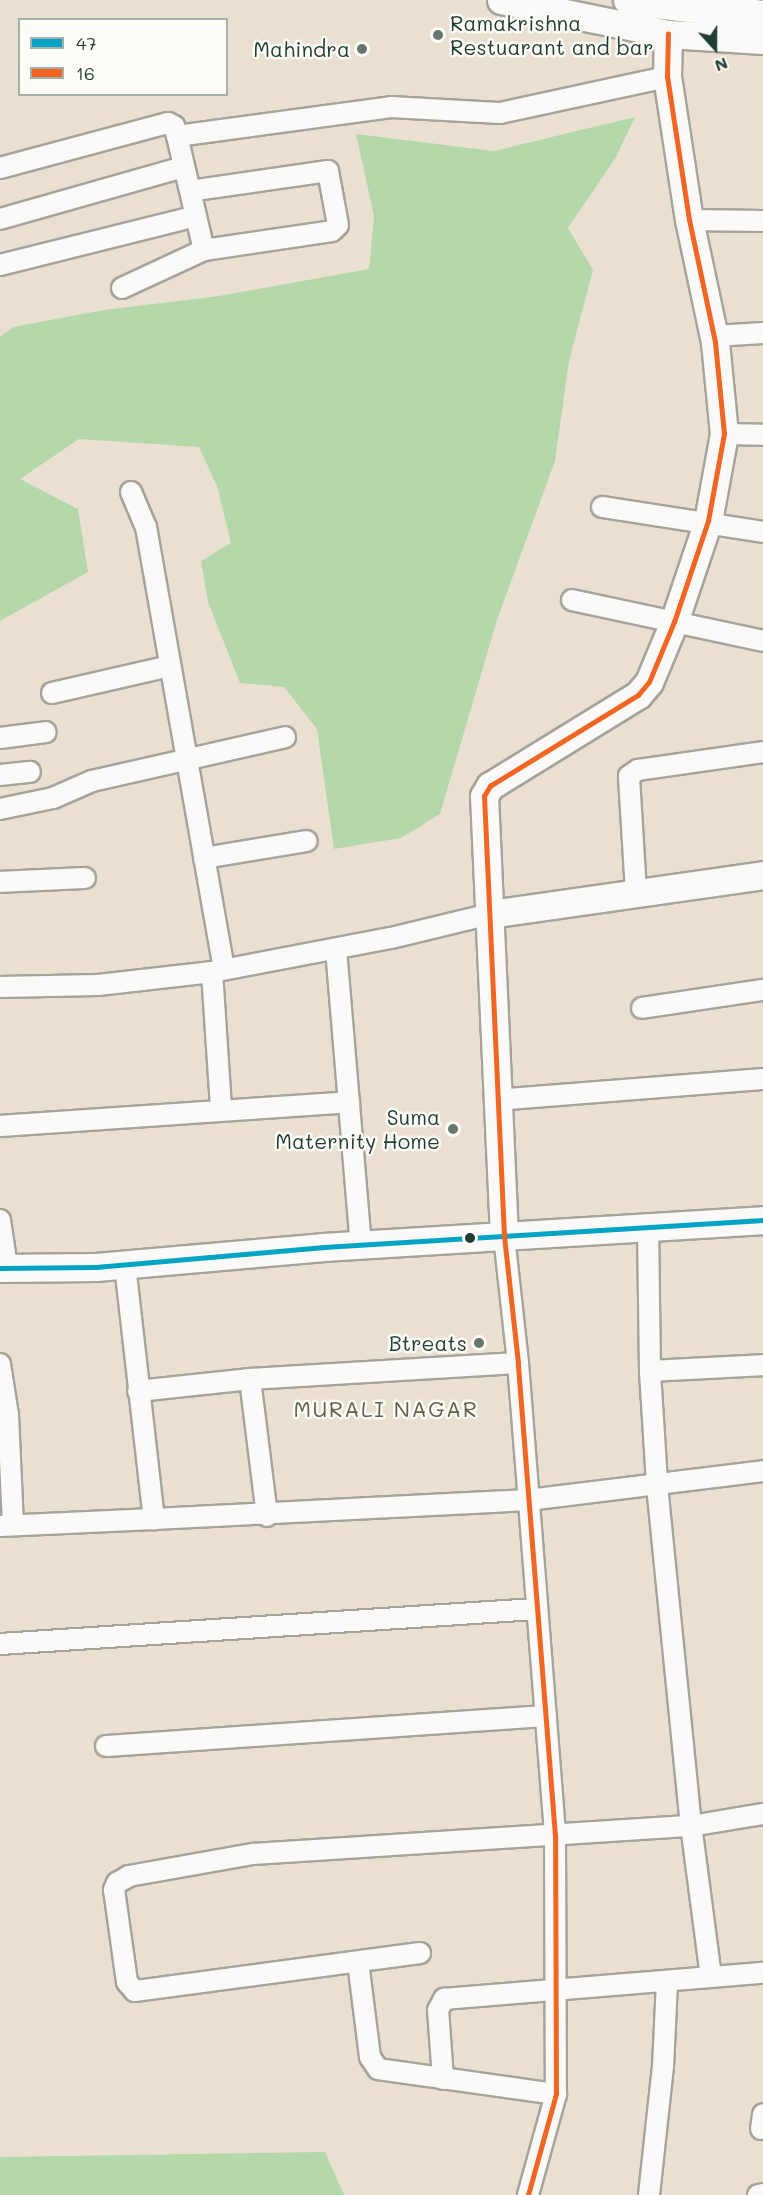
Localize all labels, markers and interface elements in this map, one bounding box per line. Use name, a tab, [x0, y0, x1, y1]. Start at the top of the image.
place label: Ramakrishna Restuarant and bar	[450, 10, 653, 60]
legend	[18, 18, 228, 96]
north arrow	[685, 18, 745, 78]
marker: Ramakrishna Restuarant and bar	[431, 28, 445, 42]
text: 47	[76, 31, 97, 55]
place label: Mahindra	[253, 36, 350, 62]
marker: Mahindra	[355, 42, 369, 56]
text: N	[712, 53, 731, 77]
text: 16	[76, 61, 95, 85]
place label: Suma Maternity Home	[275, 1104, 440, 1154]
marker: Suma Maternity Home	[444, 1120, 462, 1138]
unlabelled marker	[464, 1232, 476, 1244]
place label: Btreats	[389, 1330, 467, 1356]
marker: Btreats	[472, 1336, 486, 1350]
district label: MURALI NAGAR	[294, 1396, 478, 1422]

